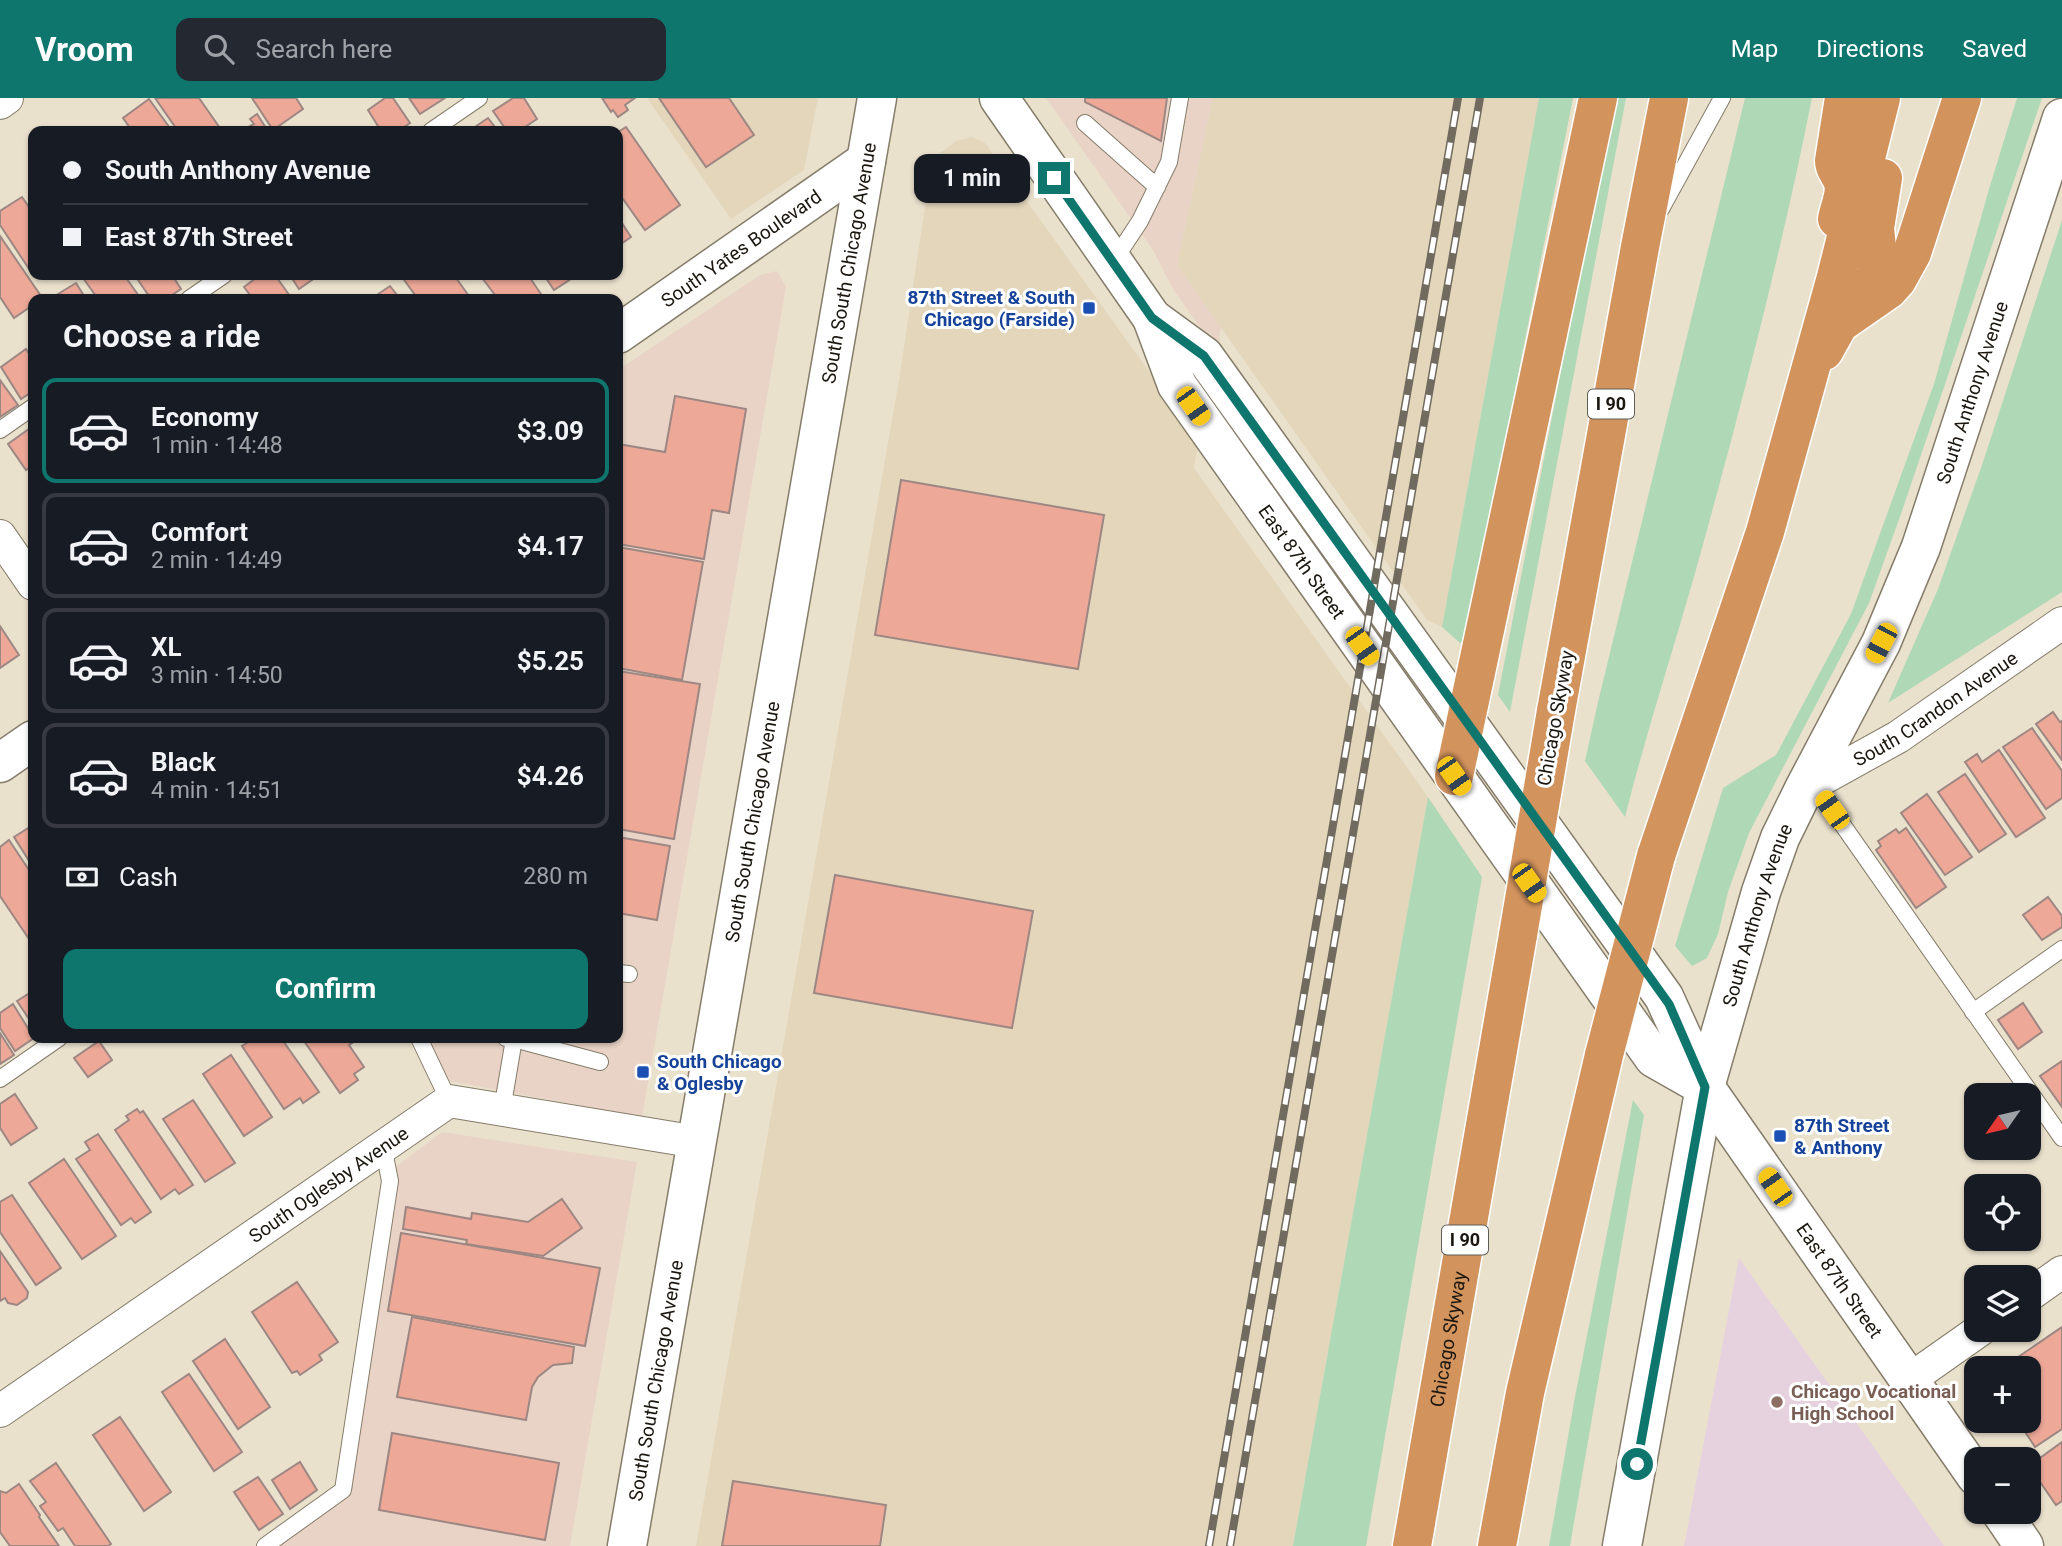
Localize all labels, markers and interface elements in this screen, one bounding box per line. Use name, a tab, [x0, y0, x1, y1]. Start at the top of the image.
search box	[176, 18, 666, 81]
text: Vroom	[35, 30, 134, 69]
icon: search	[200, 30, 238, 68]
text: Search here	[256, 34, 392, 64]
text: Map	[1731, 35, 1778, 63]
text: Directions	[1816, 35, 1924, 63]
text: Saved	[1962, 35, 2027, 63]
street label: South South Chicago Avenue	[817, 141, 881, 385]
callout: 1 min	[914, 154, 1030, 202]
text: South Anthony Avenue	[105, 155, 371, 185]
route end	[1038, 162, 1070, 194]
text: 1 min	[943, 165, 1001, 192]
street label: South Yates Boulevard	[657, 185, 826, 312]
text: East 87th Street	[105, 222, 293, 252]
place label: 87th Street & South Chicago (Farside)	[907, 286, 1075, 331]
street label: South Anthony Avenue	[1932, 298, 2013, 487]
marker: 87th Street & South Chicago (Farside)	[1081, 300, 1097, 316]
text: Choose a ride	[63, 317, 260, 355]
car	[1173, 383, 1214, 429]
road number: I 90	[1588, 390, 1634, 418]
icon: car	[67, 399, 130, 462]
text: Economy	[151, 402, 258, 432]
text: $3.09	[517, 416, 584, 446]
text: 1 min · 14:48	[151, 432, 283, 459]
street label: East 87th Street	[1253, 500, 1350, 624]
icon: car	[67, 514, 130, 577]
text: Comfort	[151, 517, 248, 547]
text: $4.17	[517, 531, 584, 561]
text: 2 min · 14:49	[151, 547, 283, 574]
car	[1862, 620, 1901, 666]
car	[1342, 623, 1383, 669]
icon: car	[67, 629, 130, 692]
text: XL	[151, 632, 182, 662]
text: $5.25	[517, 646, 584, 676]
street label: South Crandon Avenue	[1849, 647, 2022, 771]
street label: Chicago Skyway	[1532, 648, 1579, 788]
text: 3 min · 14:50	[151, 662, 283, 689]
street label: South South Chicago Avenue	[720, 700, 785, 944]
icon: car	[67, 744, 130, 807]
text: Black	[151, 747, 216, 777]
car	[1434, 753, 1475, 799]
text: $4.26	[517, 761, 584, 791]
text: 4 min · 14:51	[151, 777, 283, 804]
car	[1812, 787, 1853, 833]
street label: South Anthony Avenue	[1718, 820, 1797, 1009]
icon: cash	[63, 858, 101, 896]
car	[1509, 860, 1550, 906]
text: Cash	[119, 862, 178, 892]
text: 280 m	[523, 863, 588, 890]
button: Confirm	[63, 949, 588, 1029]
place label: South Chicago & Oglesby	[657, 1050, 782, 1095]
marker: South Chicago & Oglesby	[635, 1064, 651, 1080]
north arrow	[1964, 1083, 2040, 1160]
map controls	[1964, 1083, 2041, 1524]
place label: 87th Street & Anthony	[1794, 1114, 1890, 1159]
street label: South Oglesby Avenue	[244, 1122, 413, 1248]
marker: 87th Street & Anthony	[1772, 1128, 1788, 1144]
car	[1755, 1164, 1796, 1210]
button: locate	[1964, 1174, 2041, 1251]
street label: East 87th Street	[1791, 1219, 1887, 1343]
road number: I 90	[1442, 1226, 1488, 1254]
street label: South South Chicago Avenue	[624, 1258, 688, 1503]
button: layers	[1964, 1265, 2041, 1342]
street label: Chicago Skyway	[1425, 1270, 1471, 1409]
button: +	[1964, 1356, 2041, 1433]
place label: Chicago Vocational High School	[1791, 1380, 1956, 1425]
marker: Chicago Vocational High School	[1769, 1394, 1785, 1410]
button: −	[1964, 1447, 2041, 1524]
route start	[1621, 1448, 1653, 1480]

